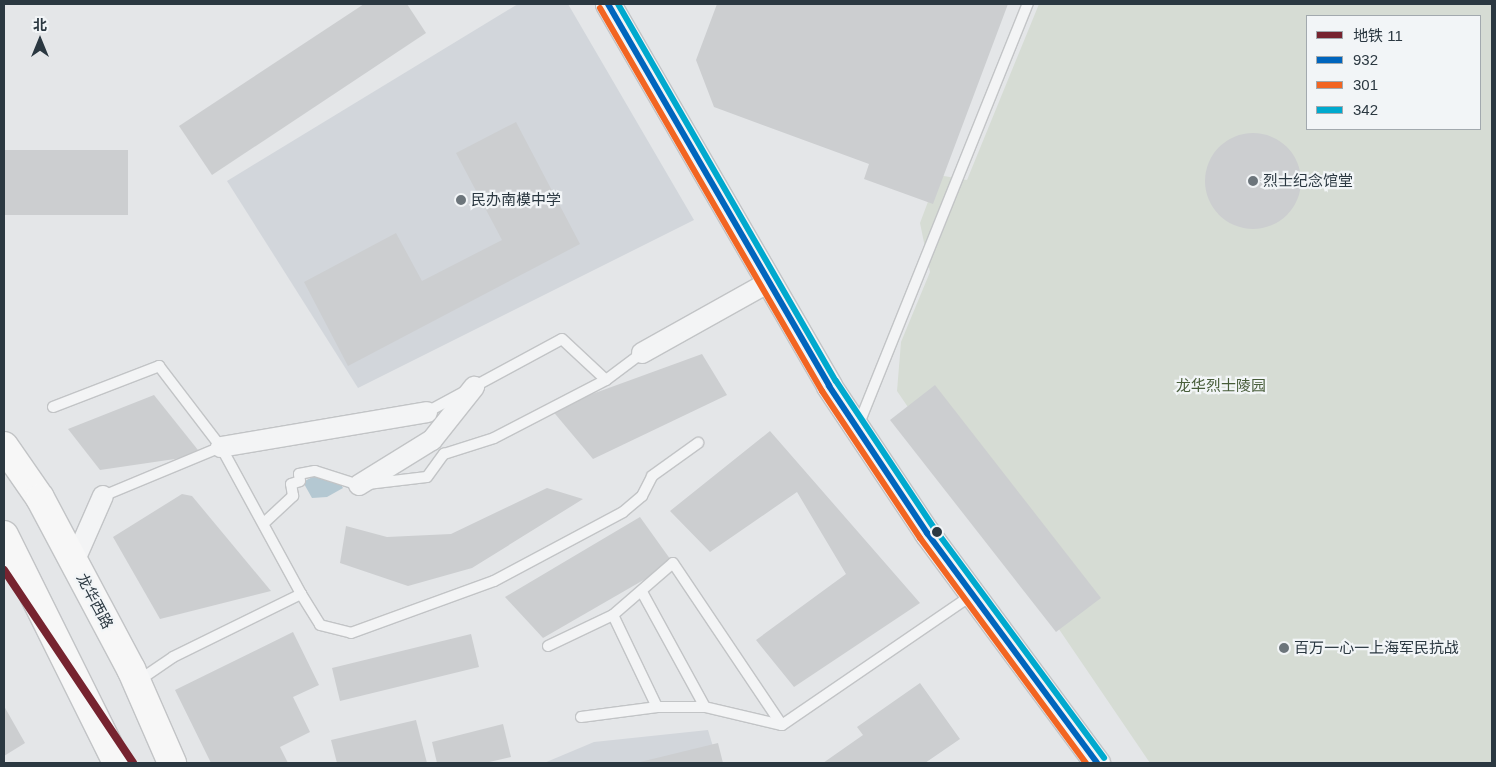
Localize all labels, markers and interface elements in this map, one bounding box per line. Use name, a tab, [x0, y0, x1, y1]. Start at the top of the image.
north arrow	[15, 15, 65, 65]
legend	[1306, 15, 1481, 130]
text: 北	[33, 17, 47, 33]
text: 地铁 11	[1353, 27, 1403, 44]
text: 932	[1353, 51, 1378, 68]
text: 301	[1353, 76, 1378, 93]
text: 342	[1353, 101, 1378, 118]
place label: 烈士纪念馆堂	[1263, 172, 1353, 190]
marker: 烈士纪念馆堂	[1247, 175, 1259, 187]
place label: 民办南模中学	[471, 191, 561, 209]
marker: 民办南模中学	[455, 194, 467, 206]
park label: 龙华烈士陵园	[1176, 377, 1266, 395]
unlabelled marker	[932, 527, 942, 537]
street label: 龙华西路	[73, 570, 117, 632]
place label: 百万一心一上海军民抗战	[1294, 639, 1459, 657]
marker: 百万一心一上海军民抗战	[1278, 642, 1290, 654]

